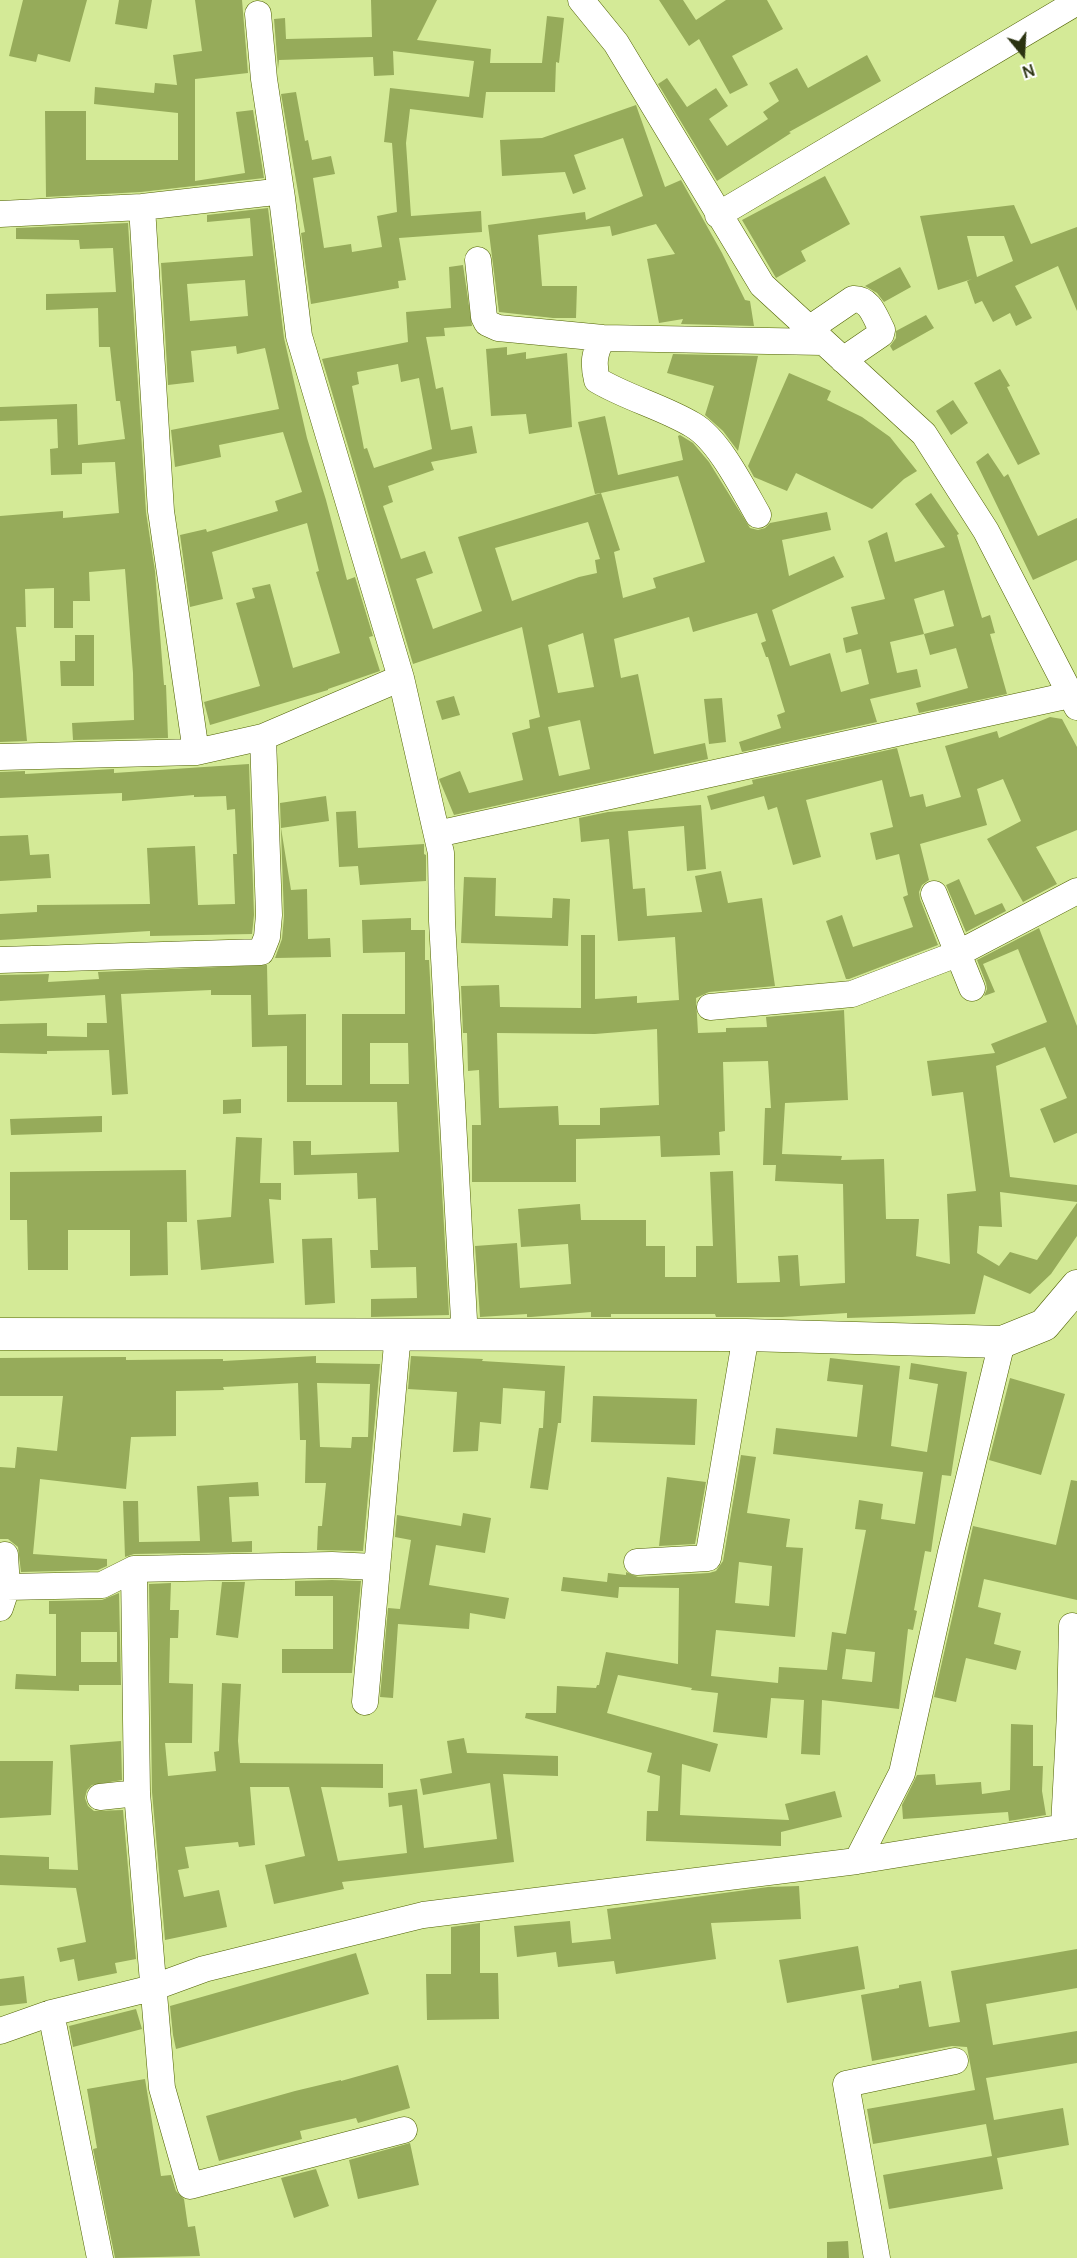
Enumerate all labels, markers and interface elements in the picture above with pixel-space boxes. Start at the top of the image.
north arrow [993,24,1053,84]
text: N [1020,59,1037,83]

